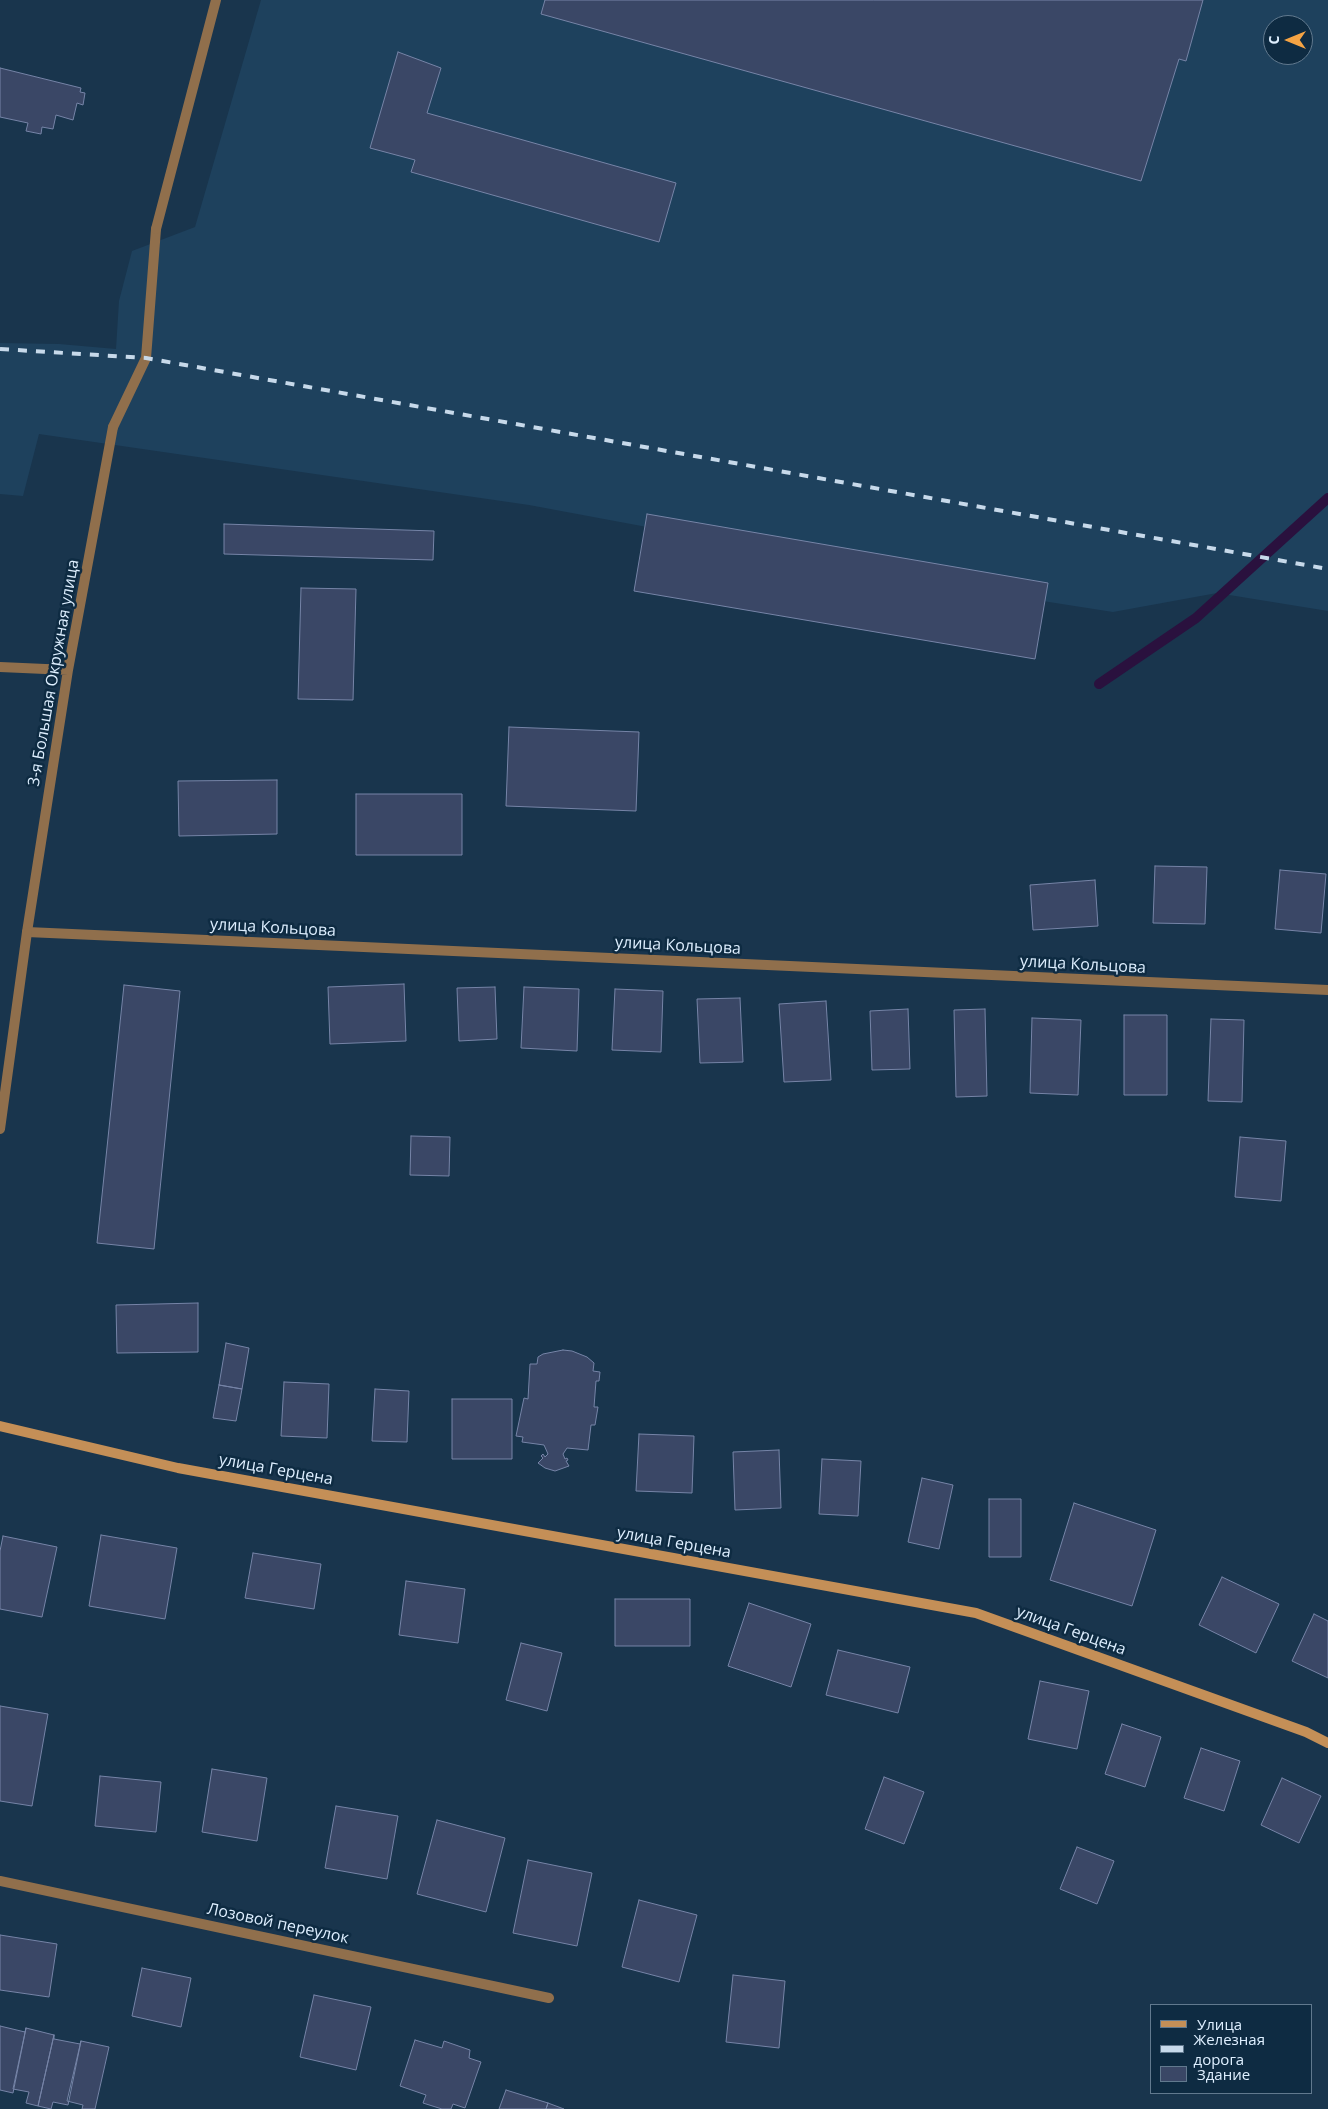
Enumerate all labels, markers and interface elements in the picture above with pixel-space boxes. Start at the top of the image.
north arrow [1263,15,1313,65]
text: С [1264,36,1283,44]
street label: 3-я Большая Окружная улица [25,558,83,788]
street label: улица Кольцова [210,915,336,941]
street label: улица Кольцова [615,933,741,959]
street label: улица Кольцова [1020,952,1146,978]
street label: улица Герцена [217,1451,335,1489]
street label: улица Герцена [615,1524,733,1562]
street label: улица Герцена [1013,1602,1129,1660]
street label: Лозовой переулок [206,1900,350,1948]
legend [1150,2004,1313,2094]
text: Улица [1197,2014,1242,2034]
text: Железная дорога [1194,2029,1265,2069]
text: Здание [1197,2064,1250,2084]

